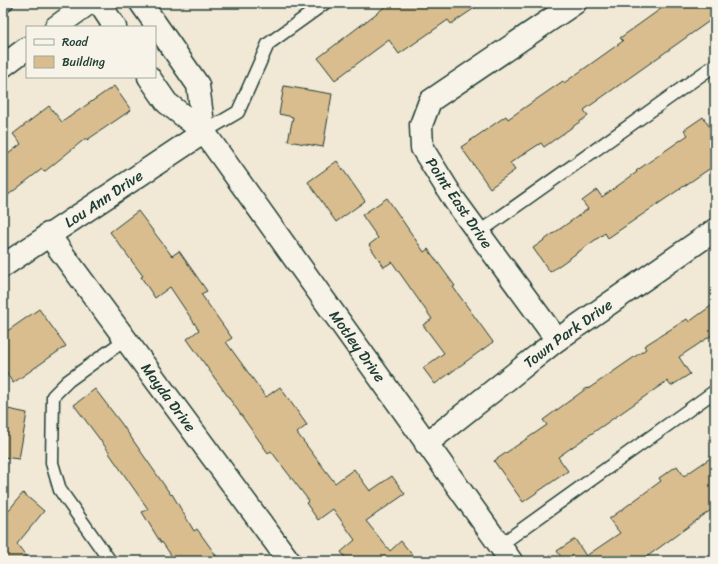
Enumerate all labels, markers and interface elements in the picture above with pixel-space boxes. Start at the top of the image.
legend [26,26,156,78]
text: Road [62,31,89,53]
text: Building [62,51,105,73]
street label: Point East Drive [419,152,500,254]
street label: Lou Ann Drive [59,163,149,235]
street label: Town Park Drive [518,292,618,375]
street label: Motley Drive [322,304,392,388]
street label: Mayda Drive [134,357,203,438]

